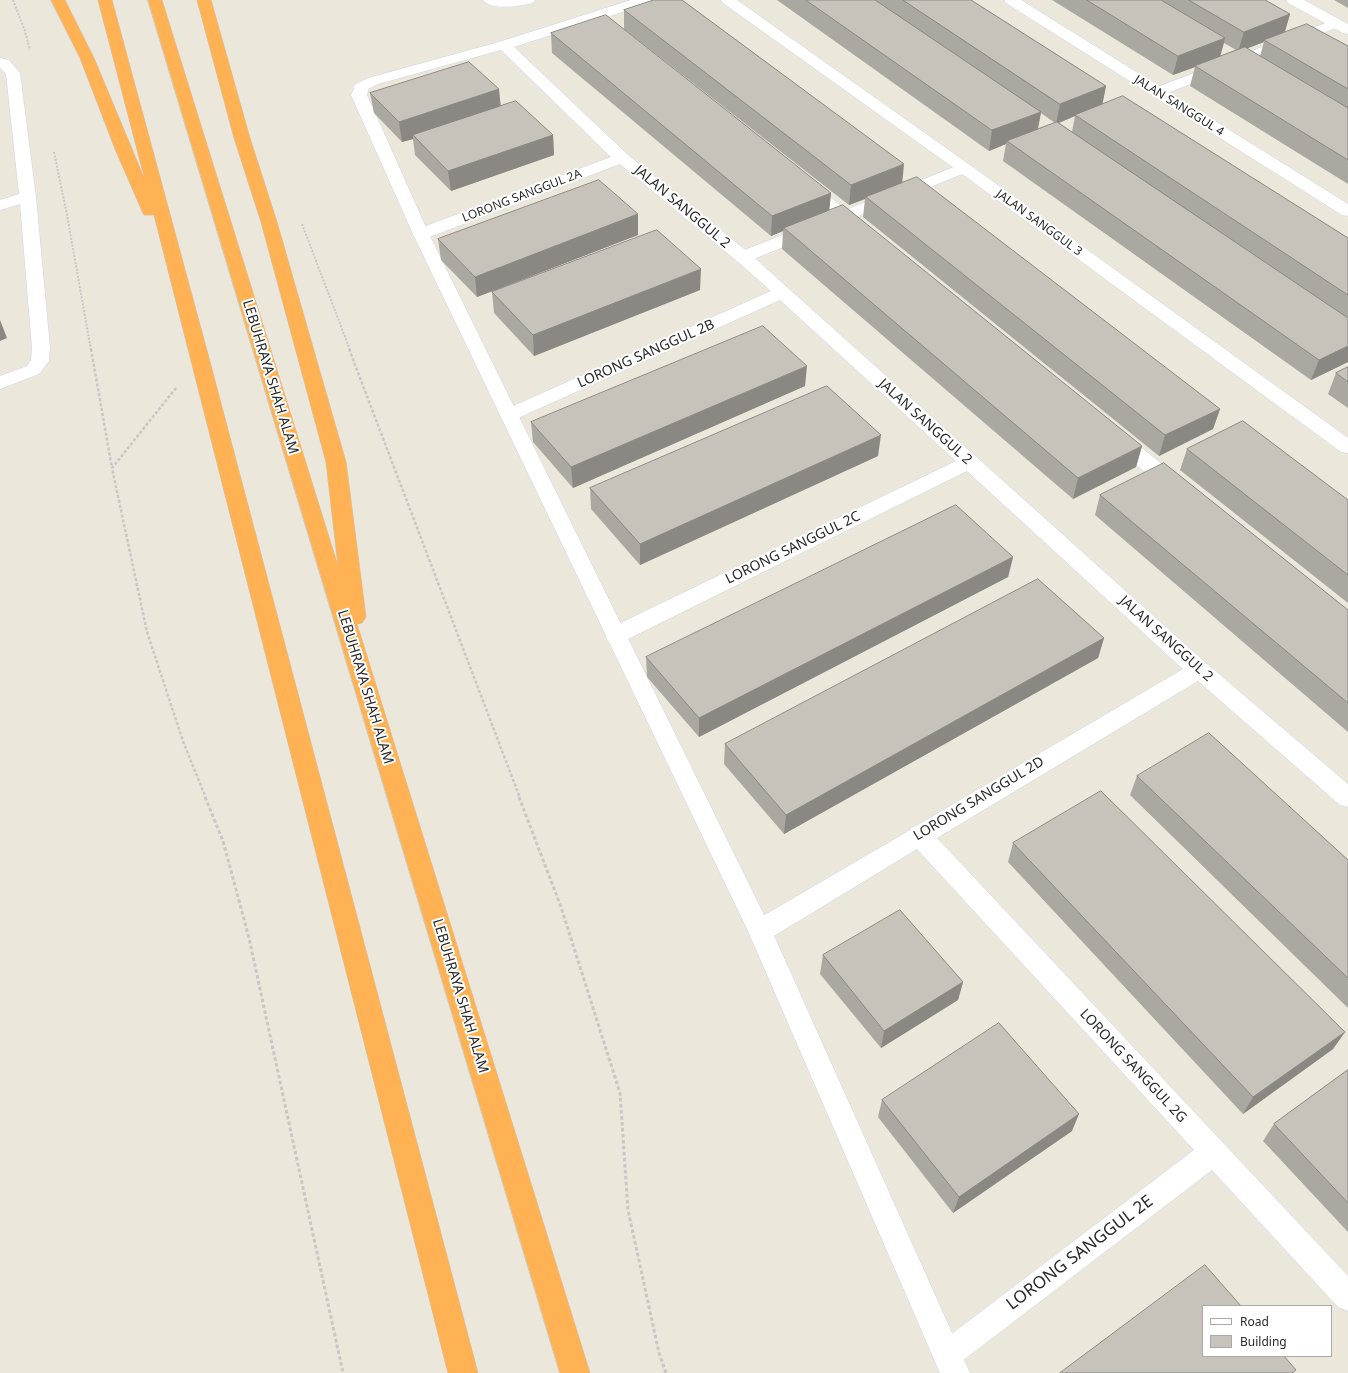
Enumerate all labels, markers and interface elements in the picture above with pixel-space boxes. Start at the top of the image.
street label: JALAN SANGGUL 4 [1131,73,1227,139]
street label: JALAN SANGGUL 2 [631,162,733,252]
street label: LORONG SANGGUL 2A [460,167,584,225]
street label: JALAN SANGGUL 3 [993,187,1085,259]
street label: LEBUHRAYA SHAH ALAM [239,298,301,456]
street label: LORONG SANGGUL 2B [575,316,717,392]
street label: JALAN SANGGUL 2 [875,376,975,468]
street label: LORONG SANGGUL 2C [723,508,863,588]
street label: JALAN SANGGUL 2 [1116,593,1216,685]
street label: LEBUHRAYA SHAH ALAM [334,608,396,766]
street label: LORONG SANGGUL 2D [911,753,1047,845]
street label: LEBUHRAYA SHAH ALAM [429,917,491,1075]
street label: LORONG SANGGUL 2G [1076,1006,1190,1126]
street label: LORONG SANGGUL 2E [1003,1191,1157,1315]
legend [1202,1305,1332,1357]
text: Road [1240,1313,1269,1330]
text: Building [1240,1333,1287,1350]

